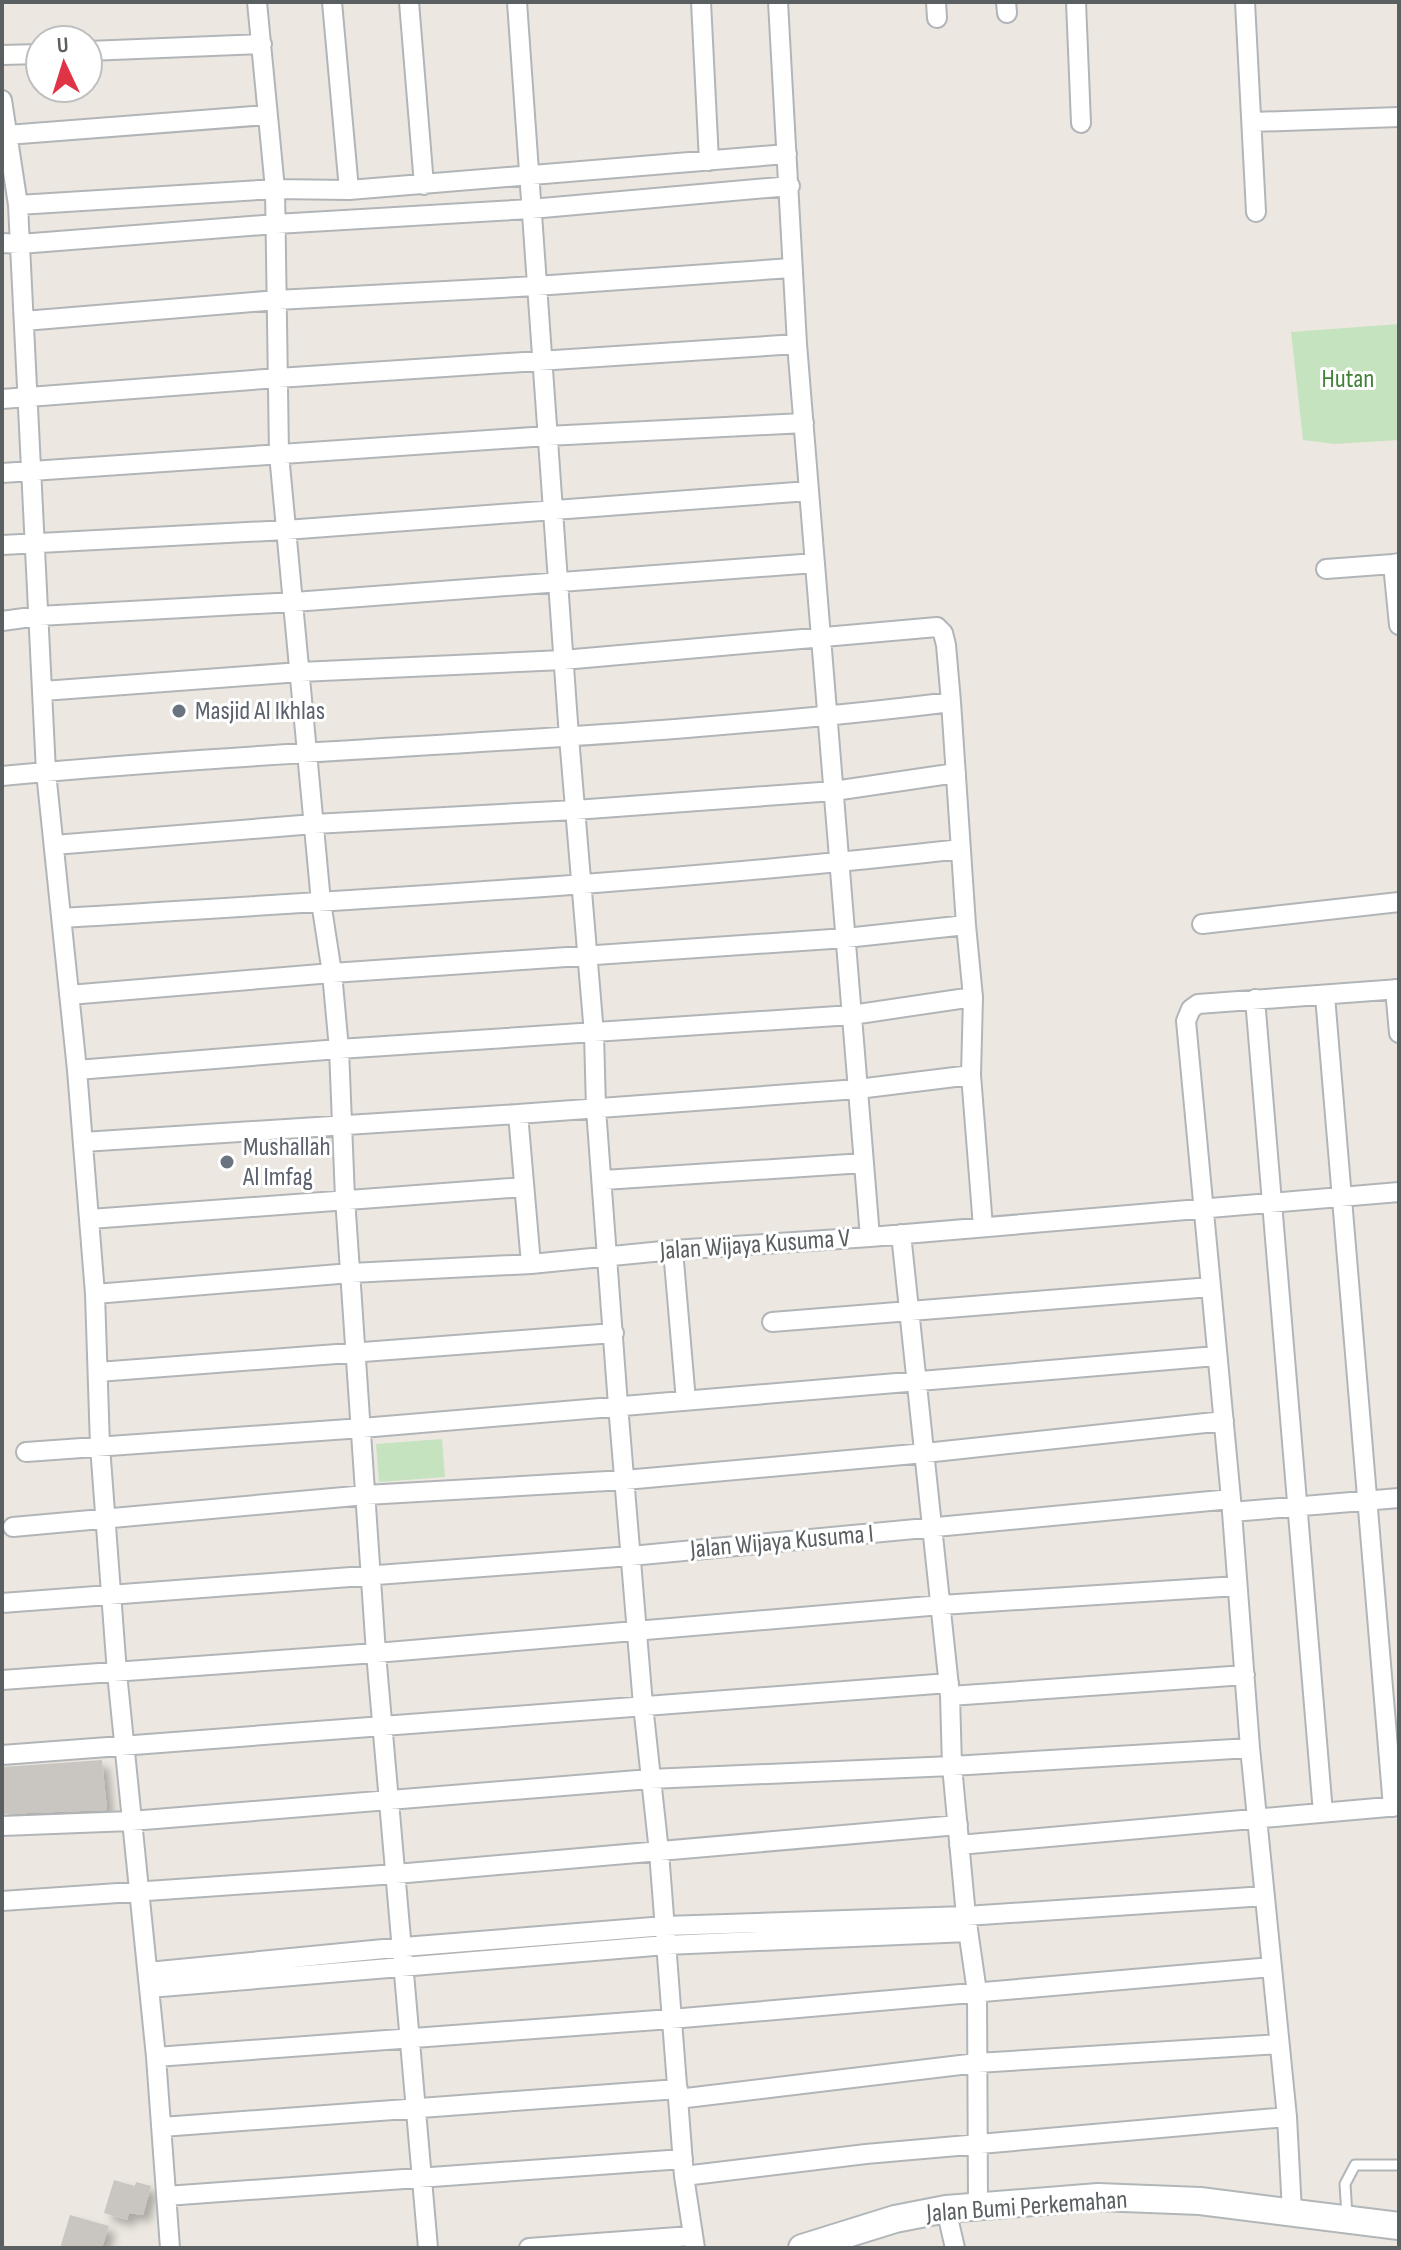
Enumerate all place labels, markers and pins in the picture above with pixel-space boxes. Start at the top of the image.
place label: Masjid Al Ikhlas [195,696,325,727]
marker: Masjid Al Ikhlas [170,702,188,720]
place label: Mushallah Al Imfag [242,1132,331,1193]
marker: Mushallah Al Imfag [218,1153,236,1171]

